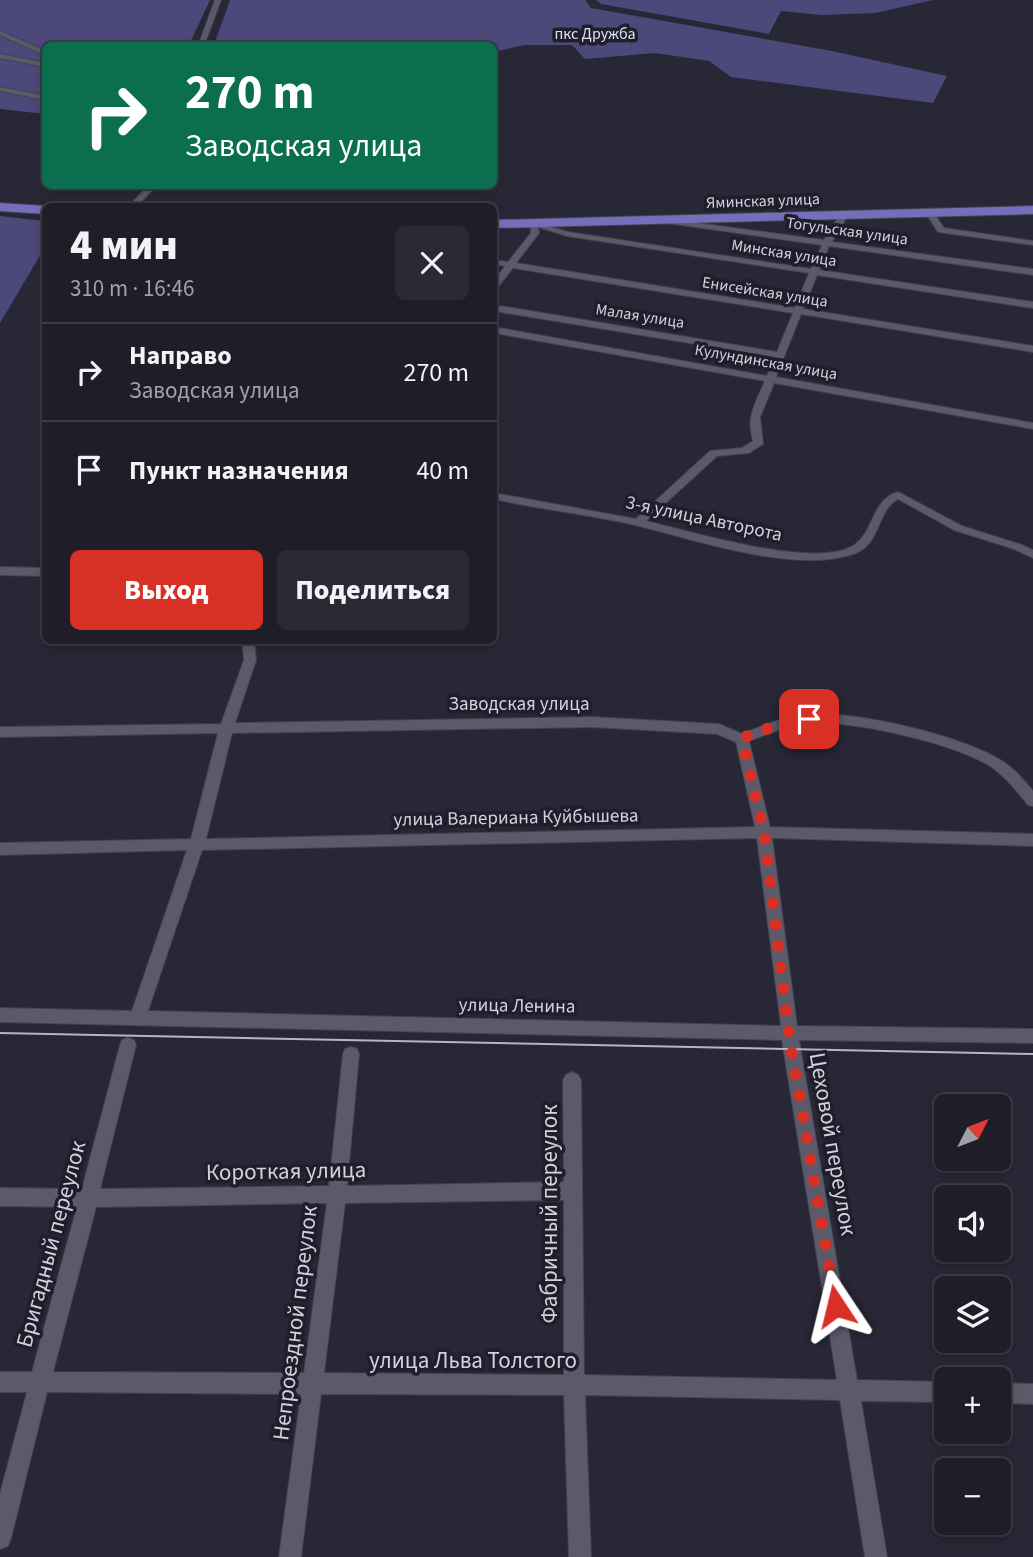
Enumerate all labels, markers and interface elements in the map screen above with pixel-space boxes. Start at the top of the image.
park label: пкс Дружба [554,23,636,45]
text: 270 m [185,58,314,128]
icon: right [70,70,161,161]
text: Заводская улица [185,123,422,169]
street label: Яминская улица [706,188,820,214]
street label: Тогульская улица [785,212,909,250]
text: 4 мин [70,216,178,276]
button: close [395,226,469,300]
street label: Минская улица [730,234,838,272]
street label: Енисейская улица [701,271,829,313]
text: 310 m · 16:46 [70,272,194,305]
street label: Малая улица [594,298,686,334]
text: Направо [129,337,232,374]
street label: Кулундинская улица [693,339,839,385]
icon: right [70,353,108,391]
text: 270 m [403,354,469,391]
text: Заводская улица [129,374,300,407]
icon: arrive [70,451,108,489]
text: Пункт назначения [129,452,349,489]
text: 40 m [416,452,469,489]
street label: 3-я улица Авторота [623,489,785,549]
button: Выход [70,550,263,630]
button: Поделиться [277,550,469,630]
pin [779,689,839,749]
street label: Заводская улица [449,691,589,718]
icon: arrive [790,700,828,738]
street label: улица Валериана Куйбышева [393,802,639,834]
street label: улица Ленина [458,991,576,1021]
street label: Цеховой переулок [801,1050,865,1239]
north arrow [934,1094,1012,1171]
map controls [934,1094,1011,1535]
street label: Фабричный переулок [533,1104,566,1324]
street label: Бригадный переулок [8,1136,95,1351]
street label: Короткая улица [205,1153,367,1189]
button: sound [934,1185,1011,1262]
street label: Непроездной переулок [264,1203,326,1442]
position arrow [799,1269,873,1343]
button: layers [934,1276,1011,1353]
street label: улица Льва Толстого [369,1344,577,1377]
button: + [934,1367,1011,1444]
button: − [934,1458,1011,1535]

